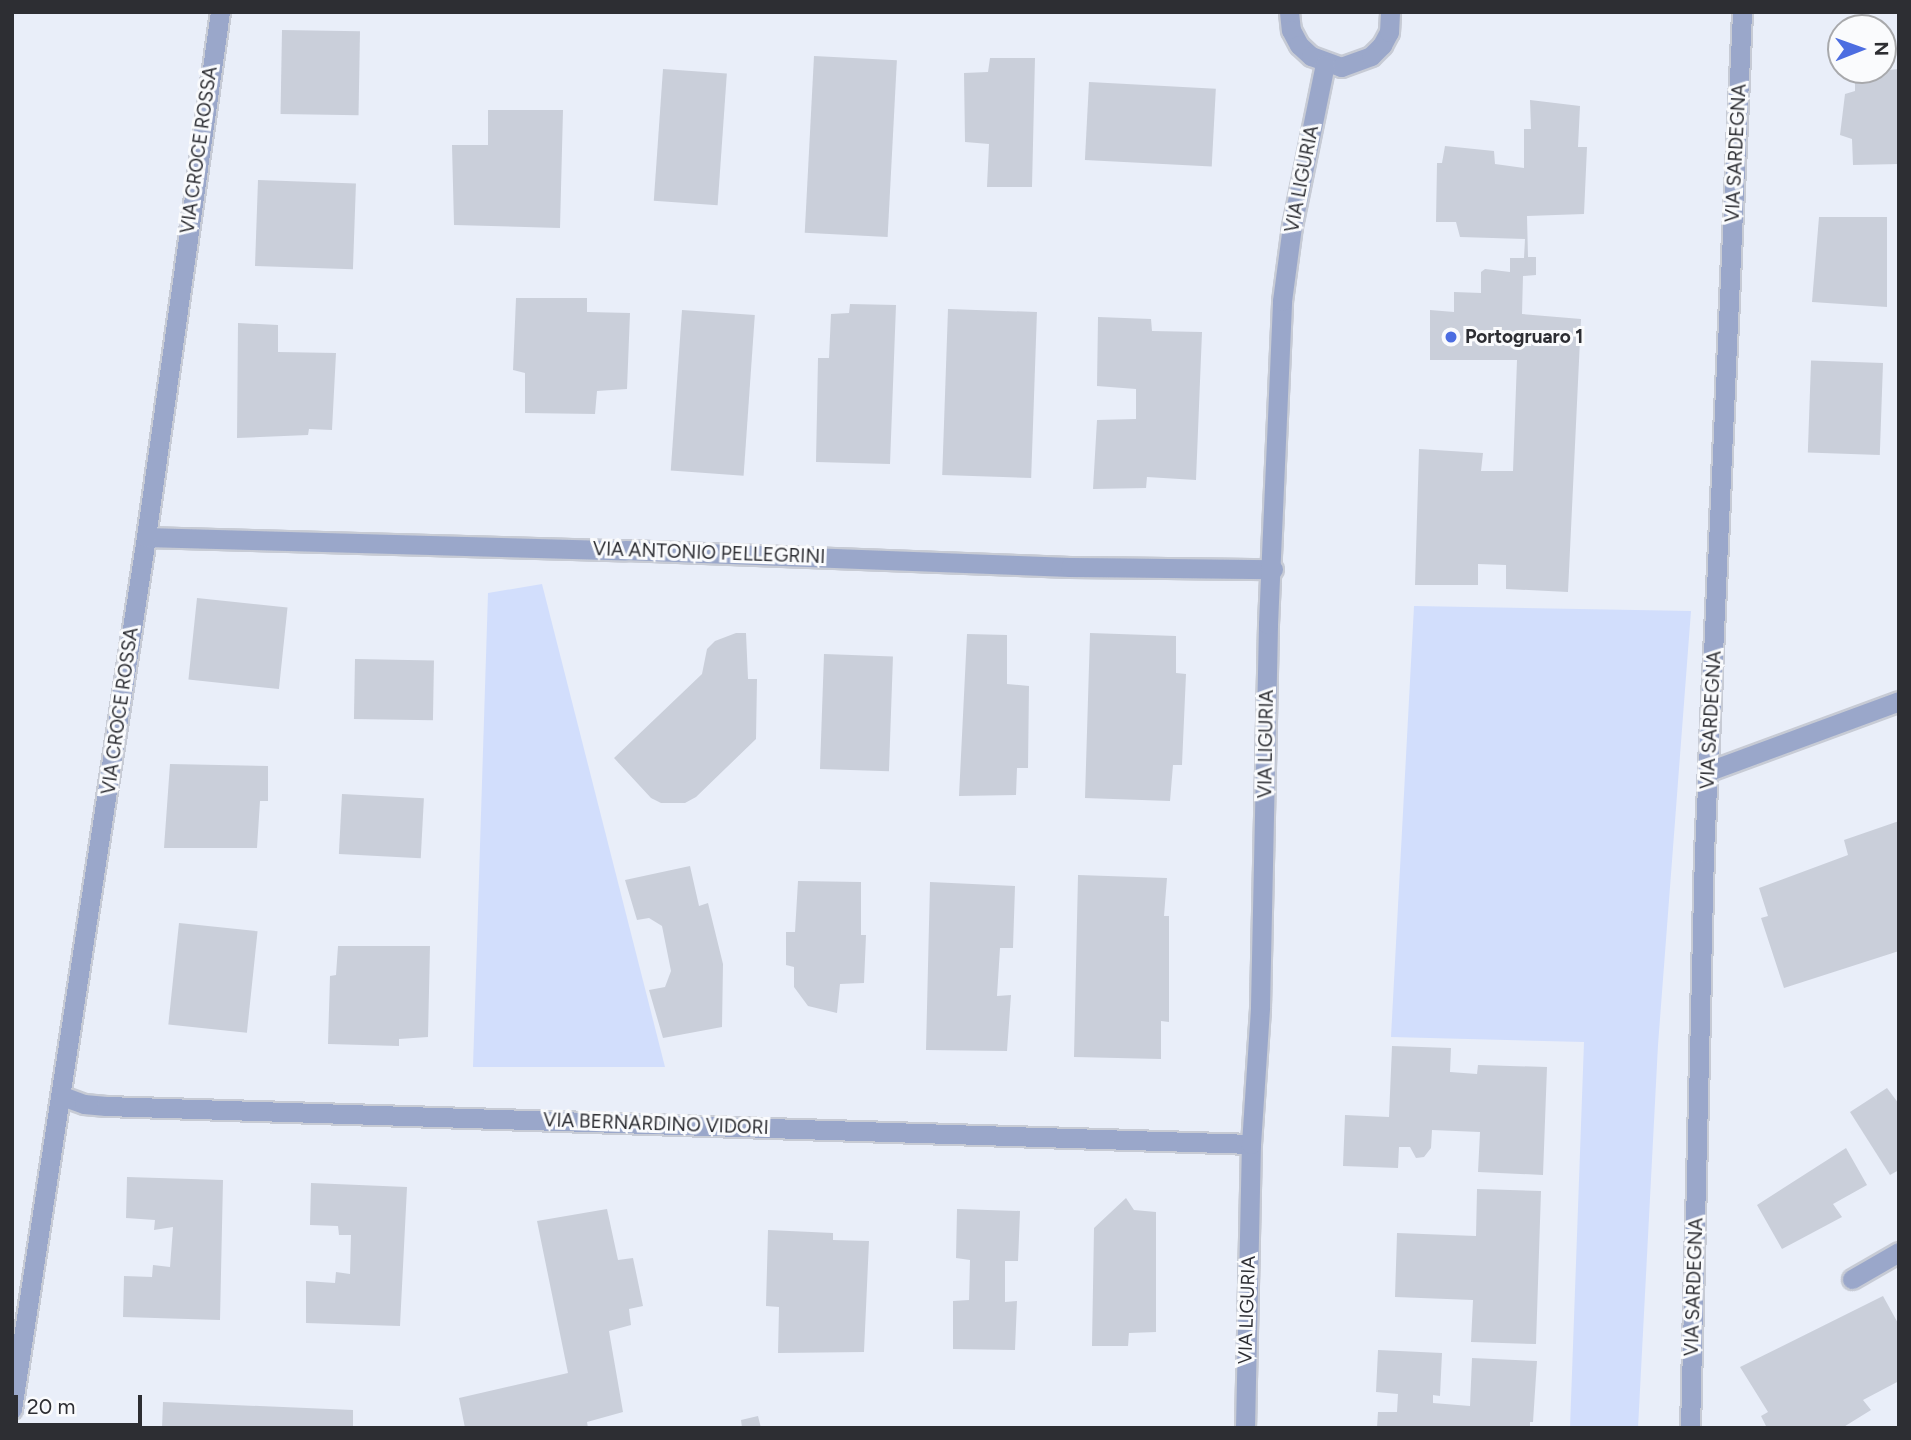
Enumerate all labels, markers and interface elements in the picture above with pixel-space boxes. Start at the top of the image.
north arrow [1827,14,1897,84]
text: N [1870,41,1893,56]
street label: VIA CROCE ROSSA [176,65,222,235]
street label: VIA SARDEGNA [1721,83,1751,223]
street label: VIA LIGURIA [1280,123,1324,235]
place label: Portogruaro 1 [1465,326,1583,348]
marker: Portogruaro 1 [1443,329,1459,345]
street label: VIA ANTONIO PELLEGRINI [592,538,826,568]
street label: VIA CROCE ROSSA [97,626,143,796]
street label: VIA SARDEGNA [1696,650,1726,790]
street label: VIA LIGURIA [1254,689,1278,799]
street label: VIA BERNARDINO VIDORI [543,1109,769,1139]
street label: VIA SARDEGNA [1680,1217,1708,1357]
street label: VIA LIGURIA [1234,1255,1260,1365]
scale bar [18,1380,145,1424]
text: 20 m [27,1394,75,1419]

